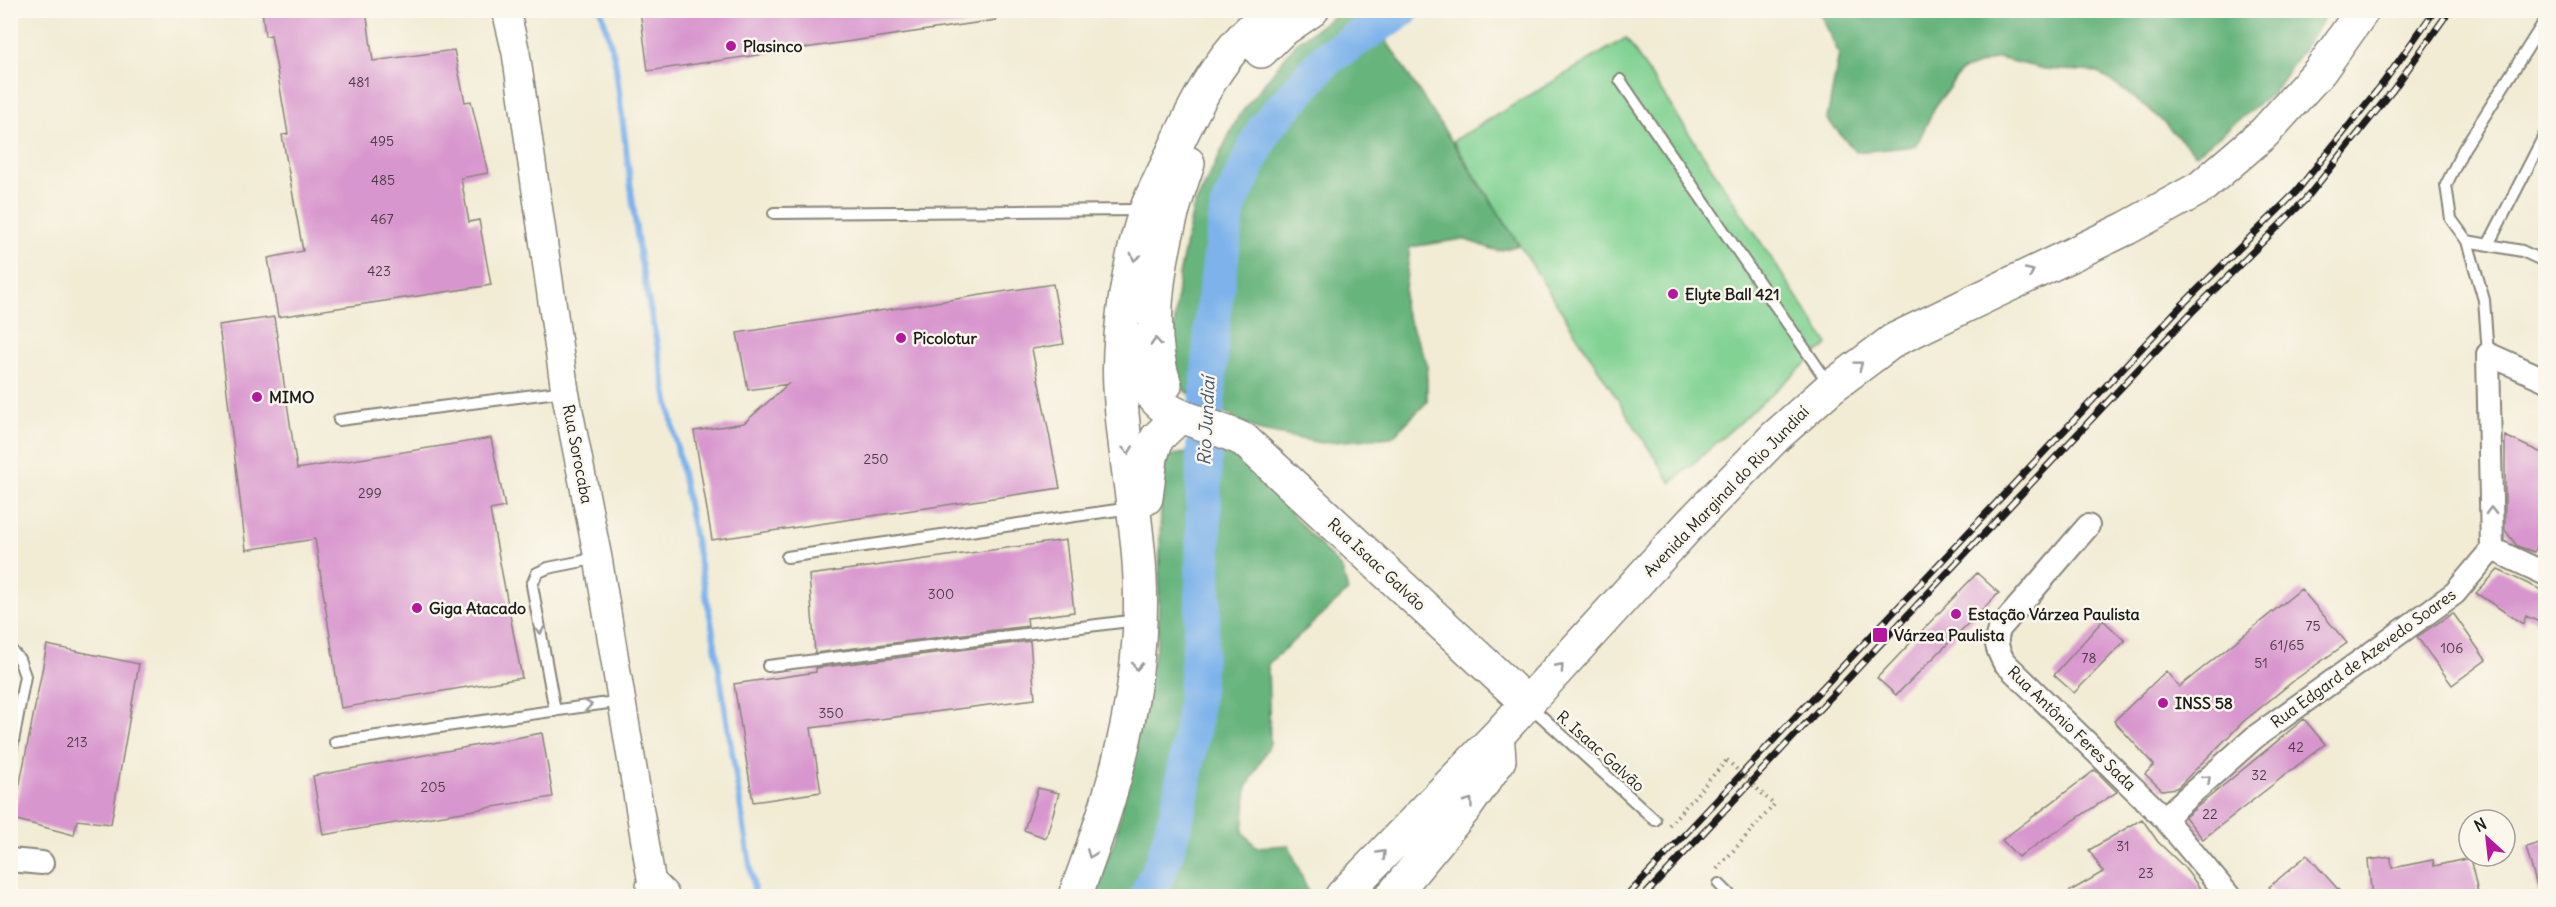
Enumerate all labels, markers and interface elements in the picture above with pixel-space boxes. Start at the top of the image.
place label: Plasinco [743,36,802,56]
marker: Plasinco [724,39,738,53]
house number: 481 [348,73,370,91]
house number: 495 [370,132,394,150]
house number: 485 [371,171,395,189]
house number: 467 [370,210,394,228]
one-way arrow [1129,252,1142,262]
house number: 423 [367,262,391,280]
one-way arrow [2024,268,2035,280]
place label: Elyte Ball 421 [1685,284,1780,305]
marker: Elyte Ball 421 [1666,287,1680,301]
place label: Picolotur [913,328,977,348]
marker: Picolotur [894,331,908,345]
one-way arrow [1150,337,1163,346]
one-way arrow [1853,362,1864,373]
water label: Rio Jundiaí [1192,373,1220,466]
place label: MIMO [269,387,314,407]
marker: MIMO [250,390,264,404]
street label: Avenida Marginal do Rio Jundiaí [1639,401,1813,581]
street label: Rua Sorocaba [559,403,597,505]
one-way arrow [1121,446,1133,455]
house number: 250 [864,450,888,468]
house number: 299 [358,484,382,502]
one-way arrow [2485,507,2497,516]
street label: Rua Isaac Galvão [1324,514,1430,615]
street label: Rua Edgard de Azevedo Soares [2266,584,2460,732]
house number: 300 [928,585,954,603]
place label: Giga Atacado [429,598,526,619]
marker: Giga Atacado [410,601,424,615]
place label: Estação Várzea Paulista [1968,604,2140,625]
marker: Estação Várzea Paulista [1949,607,1963,621]
house number: 75 [2306,617,2320,635]
one-way arrow [533,624,546,634]
place label: Várzea Paulista [1894,625,2005,645]
marker: Várzea Paulista [1871,626,1889,644]
house number: 61/65 [2270,636,2304,654]
house number: 106 [2441,639,2463,657]
house number: 78 [2082,649,2096,667]
house number: 51 [2254,654,2268,672]
one-way arrow [1131,661,1144,670]
street label: Rua Antônio Feres Sada [2004,661,2140,795]
one-way arrow [1553,663,1564,674]
place label: INSS 58 [2175,693,2233,713]
marker: INSS 58 [2156,696,2170,710]
one-way arrow [584,700,593,712]
house number: 350 [818,704,844,722]
street label: R. Isaac Galvão [1553,706,1649,796]
house number: 213 [66,733,88,751]
house number: 42 [2288,738,2304,756]
house number: 32 [2251,766,2267,784]
one-way arrow [2201,775,2211,786]
house number: 205 [421,778,445,796]
one-way arrow [1462,798,1473,809]
house number: 22 [2202,805,2218,823]
north arrow [2457,808,2517,868]
text: N [2471,813,2490,836]
house number: 31 [2116,837,2130,855]
one-way arrow [1086,848,1098,859]
one-way arrow [1375,850,1386,861]
house number: 23 [2138,864,2154,882]

